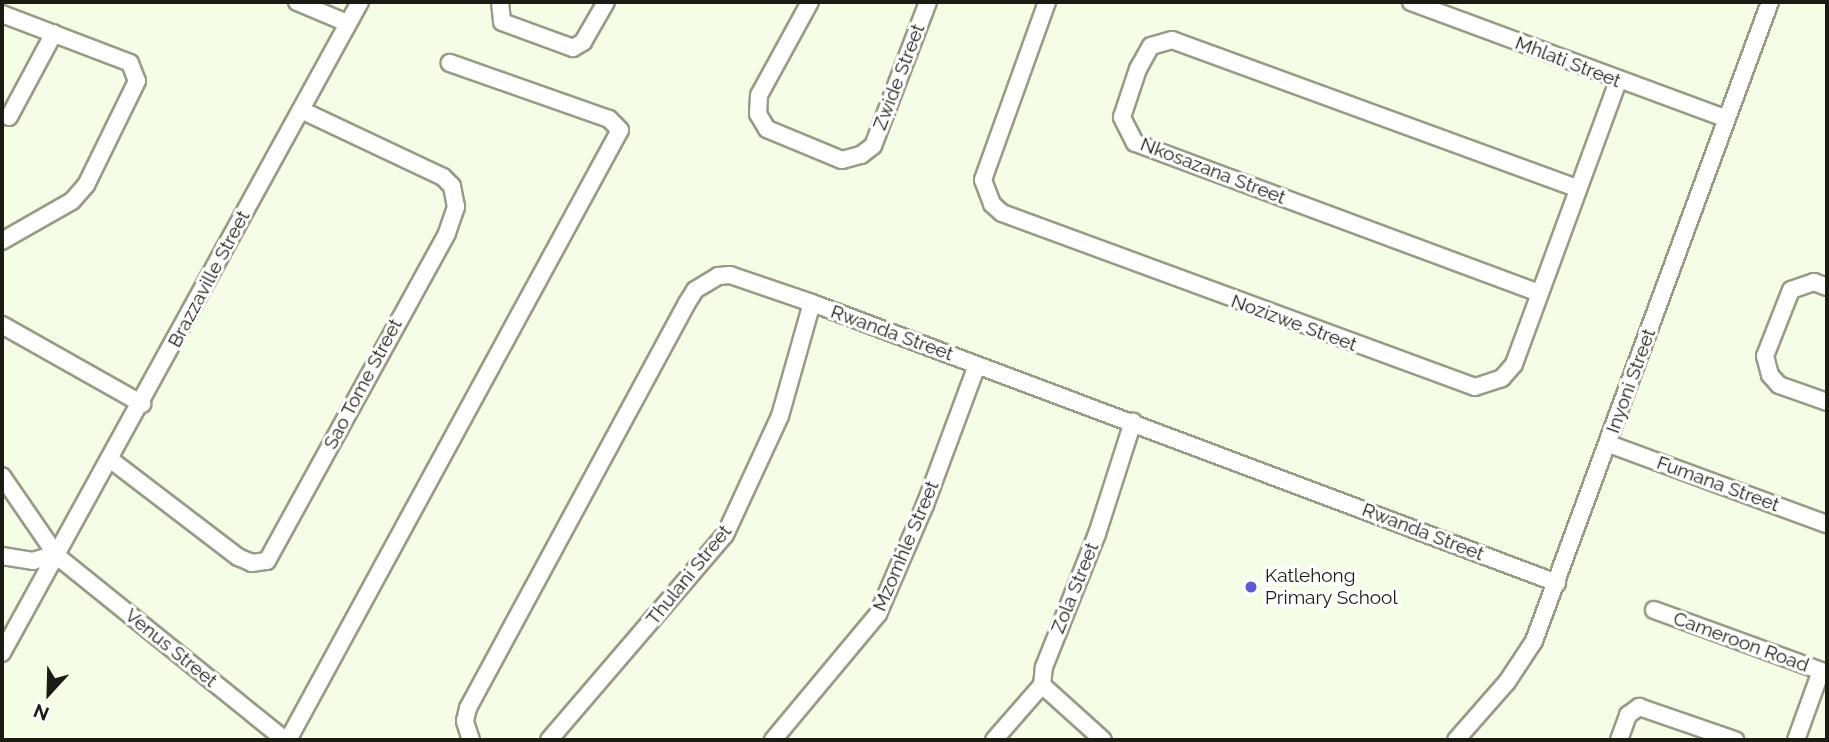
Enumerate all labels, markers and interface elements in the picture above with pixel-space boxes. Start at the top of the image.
street label: Zwide Street [868,21,930,133]
street label: Mhlati Street [1512,31,1624,93]
street label: Nkosazana Street [1137,133,1289,209]
street label: Brazzaville Street [163,207,255,351]
street label: Nozizwe Street [1228,290,1360,356]
street label: Rwanda Street [828,300,956,366]
street label: Sao Tome Street [319,315,407,453]
street label: Inyoni Street [1602,326,1660,436]
street label: Fumana Street [1654,451,1782,517]
street label: Mzomhle Street [868,477,944,615]
street label: Rwanda Street [1359,498,1487,566]
street label: Thulani Street [642,520,736,630]
street label: Zola Street [1046,539,1104,637]
place label: Katlehong Primary School [1265,565,1398,609]
marker: Katlehong Primary School [1243,579,1259,595]
street label: Venus Street [120,604,222,692]
street label: Cameroon Road [1670,607,1812,677]
north arrow [14,658,84,728]
text: N [30,700,52,725]

